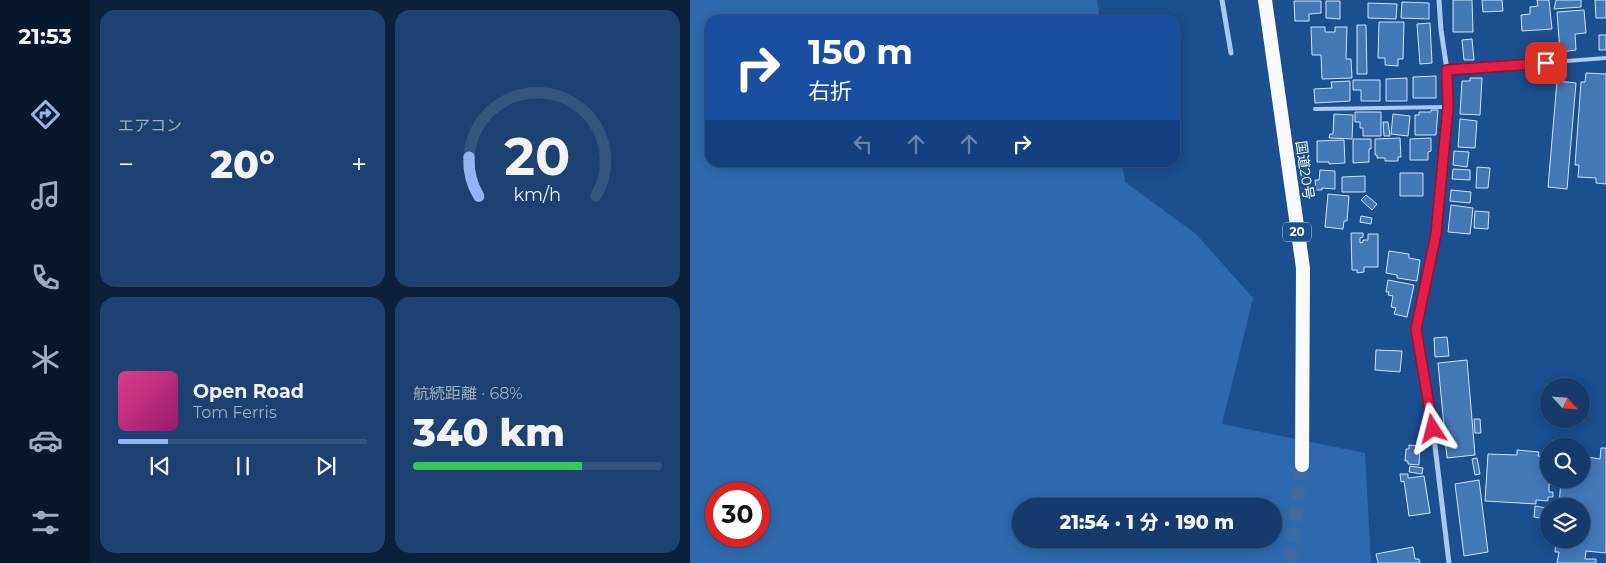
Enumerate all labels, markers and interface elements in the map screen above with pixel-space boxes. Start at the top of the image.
text: 21:53 [18,23,72,50]
text: 150 m [808,30,913,73]
icon: right [725,35,790,100]
pin [1525,42,1567,84]
icon: arrive [1532,49,1560,77]
text: 右折 [808,78,852,105]
icon: directions [28,97,63,132]
text: エアコン [118,116,182,135]
text: 20 [505,125,571,188]
icon: left [849,130,877,158]
icon: ahead [902,130,930,158]
icon: ahead [955,130,983,158]
icon: right [1008,130,1036,158]
street label: 国道20号 [1292,139,1318,201]
text: 20° [210,141,275,188]
text: − [118,147,134,181]
text: + [351,147,367,181]
icon: music [28,178,63,213]
text: km/h [514,184,561,205]
road number: 20 [1283,222,1311,242]
icon: phone [28,260,63,295]
icon: climate [28,342,63,377]
north arrow [1540,378,1590,428]
map controls [1540,378,1590,548]
text: Open Road [193,380,304,403]
text: 航続距離 · 68% [413,384,522,403]
position arrow [1406,402,1458,454]
text: Tom Ferris [193,403,277,422]
text: 340 km [413,409,565,456]
icon: car [28,423,63,458]
button: search [1540,438,1590,488]
icon: previous [146,452,174,480]
icon: pause [229,452,257,480]
icon: next [312,452,340,480]
speed limit sign: 30 [705,482,770,547]
button: layers [1540,498,1590,548]
icon: filters [28,505,63,540]
text: 21:54 · 1 分 · 190 m [1060,511,1234,534]

